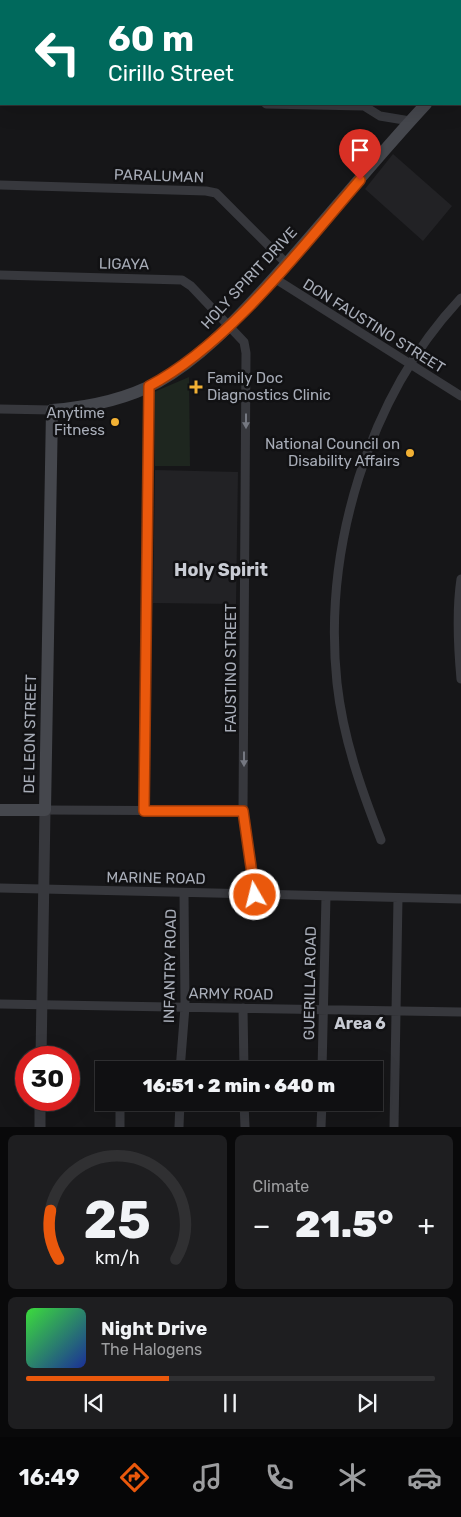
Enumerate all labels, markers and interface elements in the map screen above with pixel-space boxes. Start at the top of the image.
text: 60 m [108,18,194,60]
icon: left [25,20,90,85]
text: Cirillo Street [108,60,234,87]
pin [339,129,381,180]
icon: arrive [346,136,374,164]
street label: PARALUMAN [114,165,204,187]
street label: HOLY SPIRIT DRIVE [197,223,301,333]
street label: LIGAYA [99,255,149,273]
street label: DON FAUSTINO STREET [300,275,449,377]
place label: Family Doc Diagnostics Clinic [207,369,331,404]
marker: Family Doc Diagnostics Clinic [189,380,203,394]
place label: Anytime Fitness [47,404,105,439]
one-way arrow [242,414,250,430]
marker: Anytime Fitness [109,416,121,428]
place label: National Council on Disability Affairs [265,435,400,470]
marker: National Council on Disability Affairs [404,447,416,459]
district label: Holy Spirit [174,559,268,581]
street label: FAUSTINO STREET [222,603,240,733]
street label: DE LEON STREET [20,674,40,794]
one-way arrow [240,751,248,767]
street label: MARINE ROAD [106,868,206,888]
position arrow [228,868,280,920]
street label: INFANTRY ROAD [160,909,180,1023]
street label: GUERILLA ROAD [300,926,320,1040]
street label: ARMY ROAD [188,984,274,1004]
district label: Area 6 [334,1014,386,1033]
speed limit sign: 30 [15,1046,80,1111]
text: 16:51 · 2 min · 640 m [143,1074,335,1097]
text: Climate [253,1177,309,1196]
text: 25 [84,1189,151,1251]
text: 21.5° [295,1201,393,1247]
text: − [253,1209,271,1242]
text: + [418,1209,435,1242]
text: km/h [95,1247,140,1268]
text: Night Drive [101,1317,207,1340]
text: The Halogens [101,1340,202,1359]
icon: previous [80,1389,108,1417]
icon: pause [216,1389,244,1417]
icon: next [353,1389,381,1417]
icon: directions [117,1460,152,1495]
icon: music [190,1460,225,1495]
icon: phone [262,1460,297,1495]
icon: climate [335,1460,370,1495]
icon: car [407,1460,442,1495]
text: 16:49 [19,1464,80,1491]

